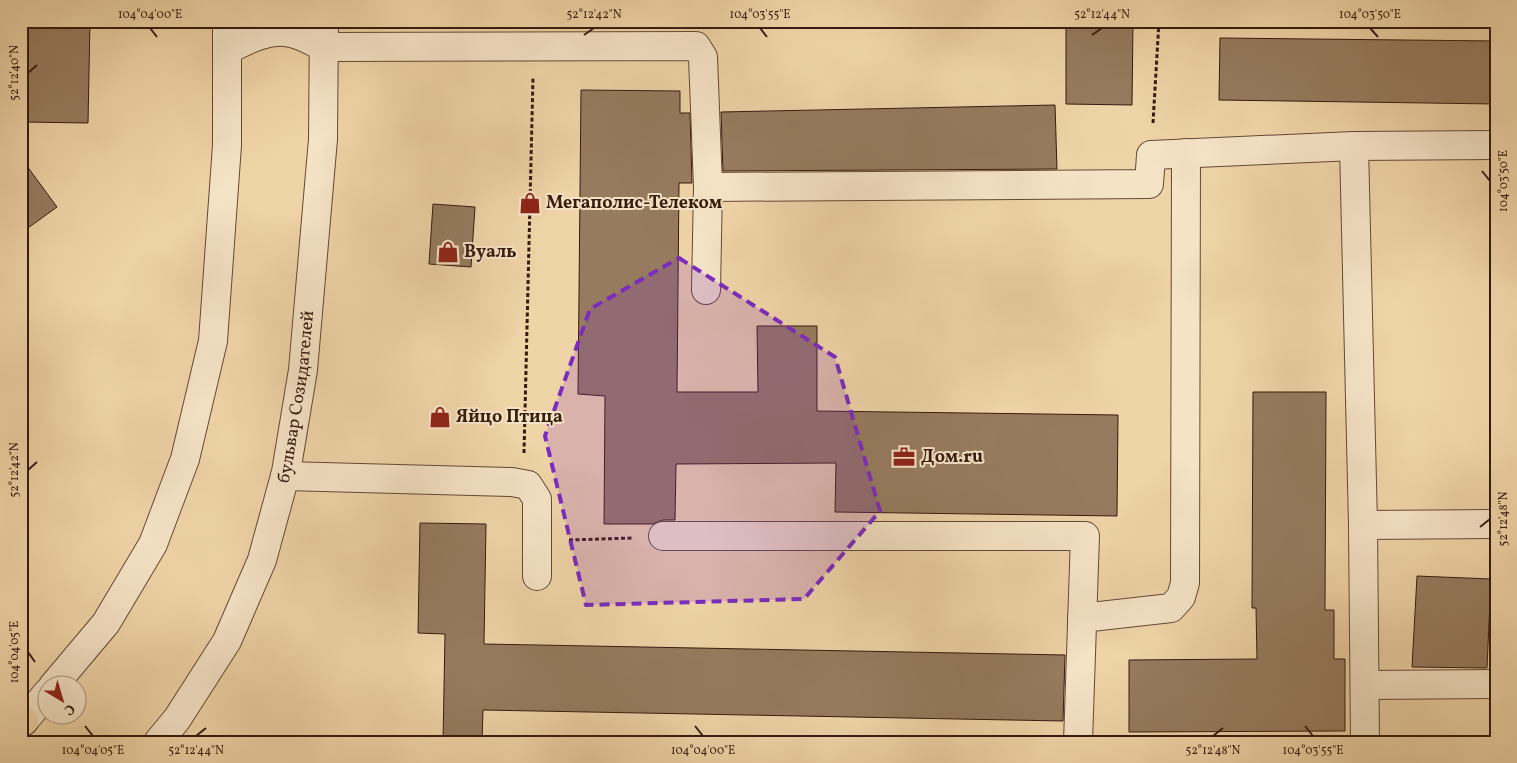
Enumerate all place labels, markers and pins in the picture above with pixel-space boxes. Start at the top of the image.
shop icon: Мегаполис-Телеком [517,190,543,216]
place label: Мегаполис-Телеком [546,191,723,216]
shop icon: Вуаль [435,239,461,265]
place label: Вуаль [464,240,517,265]
shop icon: Яйцо Птица [427,404,453,430]
place label: Яйцо Птица [456,405,563,430]
office icon: Дом.ru [891,444,917,470]
place label: Дом.ru [921,445,983,470]

